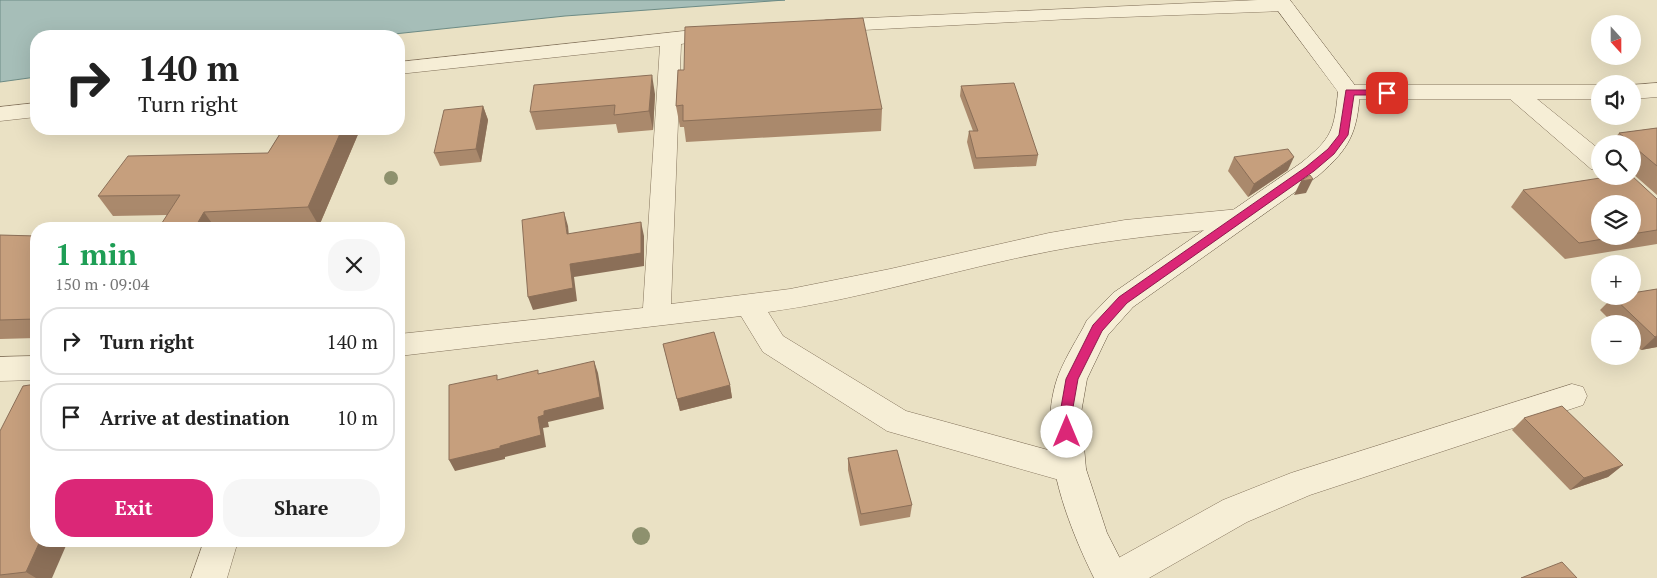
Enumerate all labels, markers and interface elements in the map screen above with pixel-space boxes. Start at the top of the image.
north arrow [1591,15,1641,65]
map controls [1591,15,1641,365]
text: 140 m [138,45,239,91]
icon: right [55,50,120,115]
pin [1366,72,1408,114]
button: sound [1591,75,1641,125]
icon: arrive [1373,79,1401,107]
text: Turn right [138,89,238,118]
button: search [1591,135,1641,185]
button: layers [1591,195,1641,245]
text: 1 min [55,234,137,274]
button: close [328,239,380,291]
button: + [1591,255,1641,305]
text: 150 m · 09:04 [55,273,149,295]
button: − [1591,315,1641,365]
icon: right [57,327,85,355]
text: Turn right [100,329,194,354]
text: 140 m [327,329,378,354]
icon: arrive [57,403,85,431]
text: Arrive at destination [100,405,289,430]
text: 10 m [337,405,378,430]
position arrow [1040,405,1092,457]
button: Exit [55,479,213,537]
button: Share [223,479,380,537]

